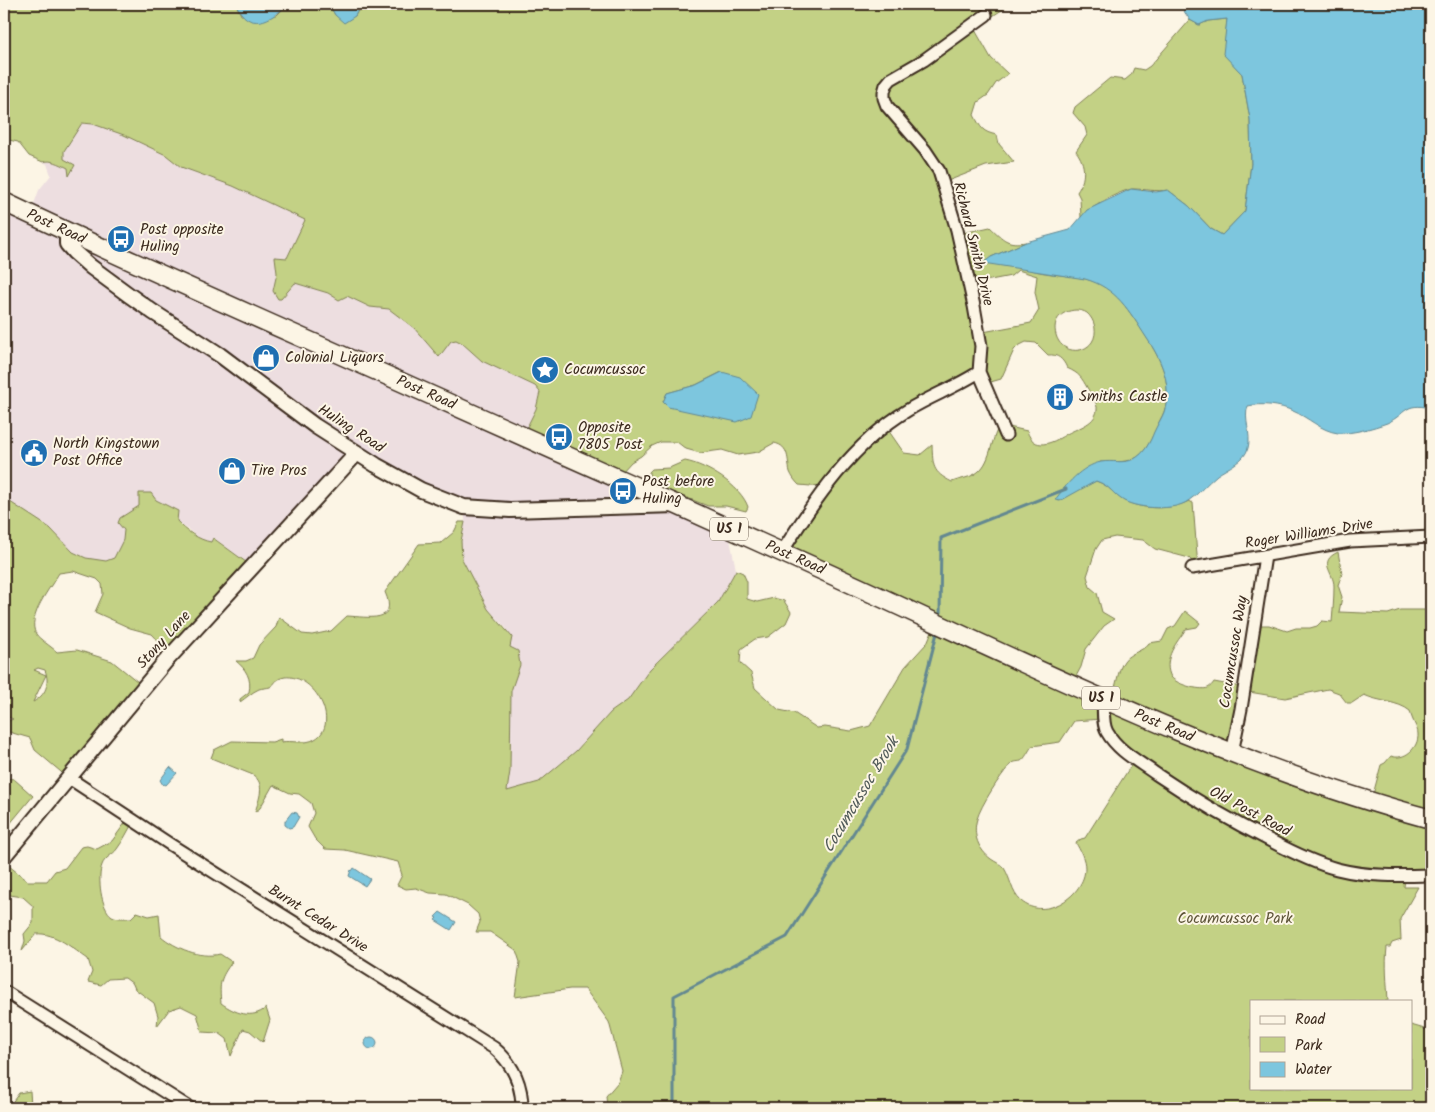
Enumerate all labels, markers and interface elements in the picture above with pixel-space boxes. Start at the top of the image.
street label: Richard Smith Drive [946,179,1000,309]
street label: Post Road [22,203,90,251]
place label: Post opposite Huling [140,218,224,259]
bus stop icon: Post opposite Huling [106,224,136,254]
shop icon: Colonial Liquors [251,343,281,373]
place label: Colonial Liquors [285,346,384,370]
place icon: Cocumcussoc [530,355,560,385]
place label: Cocumcussoc [564,358,646,382]
street label: Post Road [392,369,460,417]
building icon: Smiths Castle [1045,382,1075,412]
place label: Smiths Castle [1079,385,1168,409]
street label: Huling Road [313,398,390,460]
place label: Opposite 7805 Post [578,416,643,457]
bus stop icon: Opposite 7805 Post [544,422,574,452]
place label: North Kingstown Post Office [53,432,159,473]
public building icon: North Kingstown Post Office [19,438,49,468]
shop icon: Tire Pros [217,456,247,486]
place label: Tire Pros [251,459,307,483]
place label: Post before Huling [642,470,714,511]
bus stop icon: Post before Huling [608,476,638,506]
street label: Roger Williams Drive [1243,512,1375,556]
road number: US 1 [710,518,748,540]
street label: Post Road [761,534,829,582]
street label: Cocumcussoc Way [1213,593,1255,710]
street label: Stony Lane [131,605,197,675]
road number: US 1 [1082,686,1120,710]
street label: Post Road [1130,703,1198,750]
water label: Cocumcussoc Brook [817,730,907,858]
street label: Old Post Road [1205,780,1296,844]
street label: Burnt Cedar Drive [263,879,373,960]
park label: Cocumcussoc Park [1178,907,1293,931]
legend [1250,1000,1412,1090]
text: Road [1295,1008,1326,1032]
text: Park [1295,1034,1323,1058]
text: Water [1295,1058,1332,1082]

